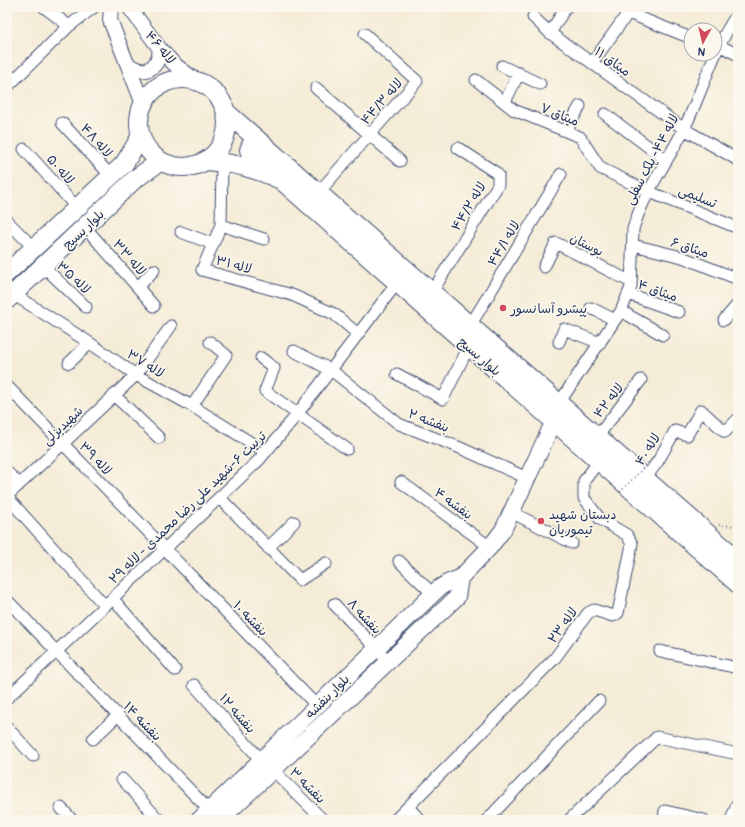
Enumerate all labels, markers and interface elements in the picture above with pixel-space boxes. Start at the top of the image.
north arrow [683,22,723,62]
street label: لاله ۴۶ [142,28,179,68]
street label: میثاق ۱۱ [591,44,634,80]
text: N [697,44,706,58]
street label: لاله ۴۴/۳ [357,75,406,128]
street label: میثاق ۷ [538,100,581,130]
street label: لاله ۴۴- پلک سفلی [621,112,683,208]
street label: لاله ۴۸ [77,120,116,161]
street label: لاله ۵۰ [43,151,78,188]
street label: لاله ۴۴/۲ [448,179,490,234]
street label: تسلیمی [676,182,719,213]
street label: بلوار بسیج [59,206,109,254]
street label: لاله ۴۴/۱ [484,218,524,269]
street label: بوستان [567,230,606,260]
street label: میثاق ۶ [669,234,711,262]
street label: لاله ۳۳ [109,236,149,279]
street label: لاله ۳۱ [214,253,253,277]
street label: لاله ۳۵ [53,258,94,297]
street label: میثاق ۴ [636,276,680,305]
place label: پیشرو آسانسور [510,301,587,317]
marker: پیشرو آسانسور [498,303,508,313]
street label: بلوار بسیج [454,334,504,380]
street label: لاله ۳۷ [124,346,167,381]
street label: لاله ۴۲ [590,380,627,421]
street label: شهیدبزلی [39,403,87,449]
street label: بنفشه ۲ [406,406,451,436]
street label: تربیت ۶-شهید علی رضا محمدی - لاله ۲۹ [106,428,271,588]
street label: لاله ۴۰ [632,430,664,469]
street label: لاله ۳۹ [76,439,115,479]
street label: بنفشه ۴ [431,485,476,523]
place label: دبستان شهید تیموریان [549,507,617,538]
marker: دبستان شهید تیموریان [536,516,546,526]
street label: بنفشه ۸ [344,596,385,638]
street label: بنفشه ۱۰ [230,598,271,640]
street label: لاله ۲۳ [544,604,581,647]
street label: بلوار بنفشه [302,671,353,722]
street label: بنفشه ۱۲ [216,691,259,737]
street label: بنفشه ۱۴ [120,699,165,745]
street label: بنفشه ۳ [286,764,329,807]

